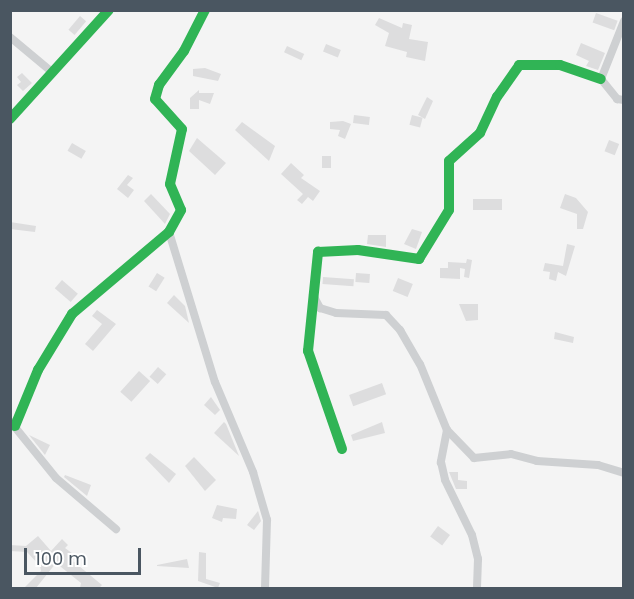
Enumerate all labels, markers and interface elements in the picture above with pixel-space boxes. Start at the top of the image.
scale bar [27,536,144,574]
text: 100 m [35,546,87,571]

